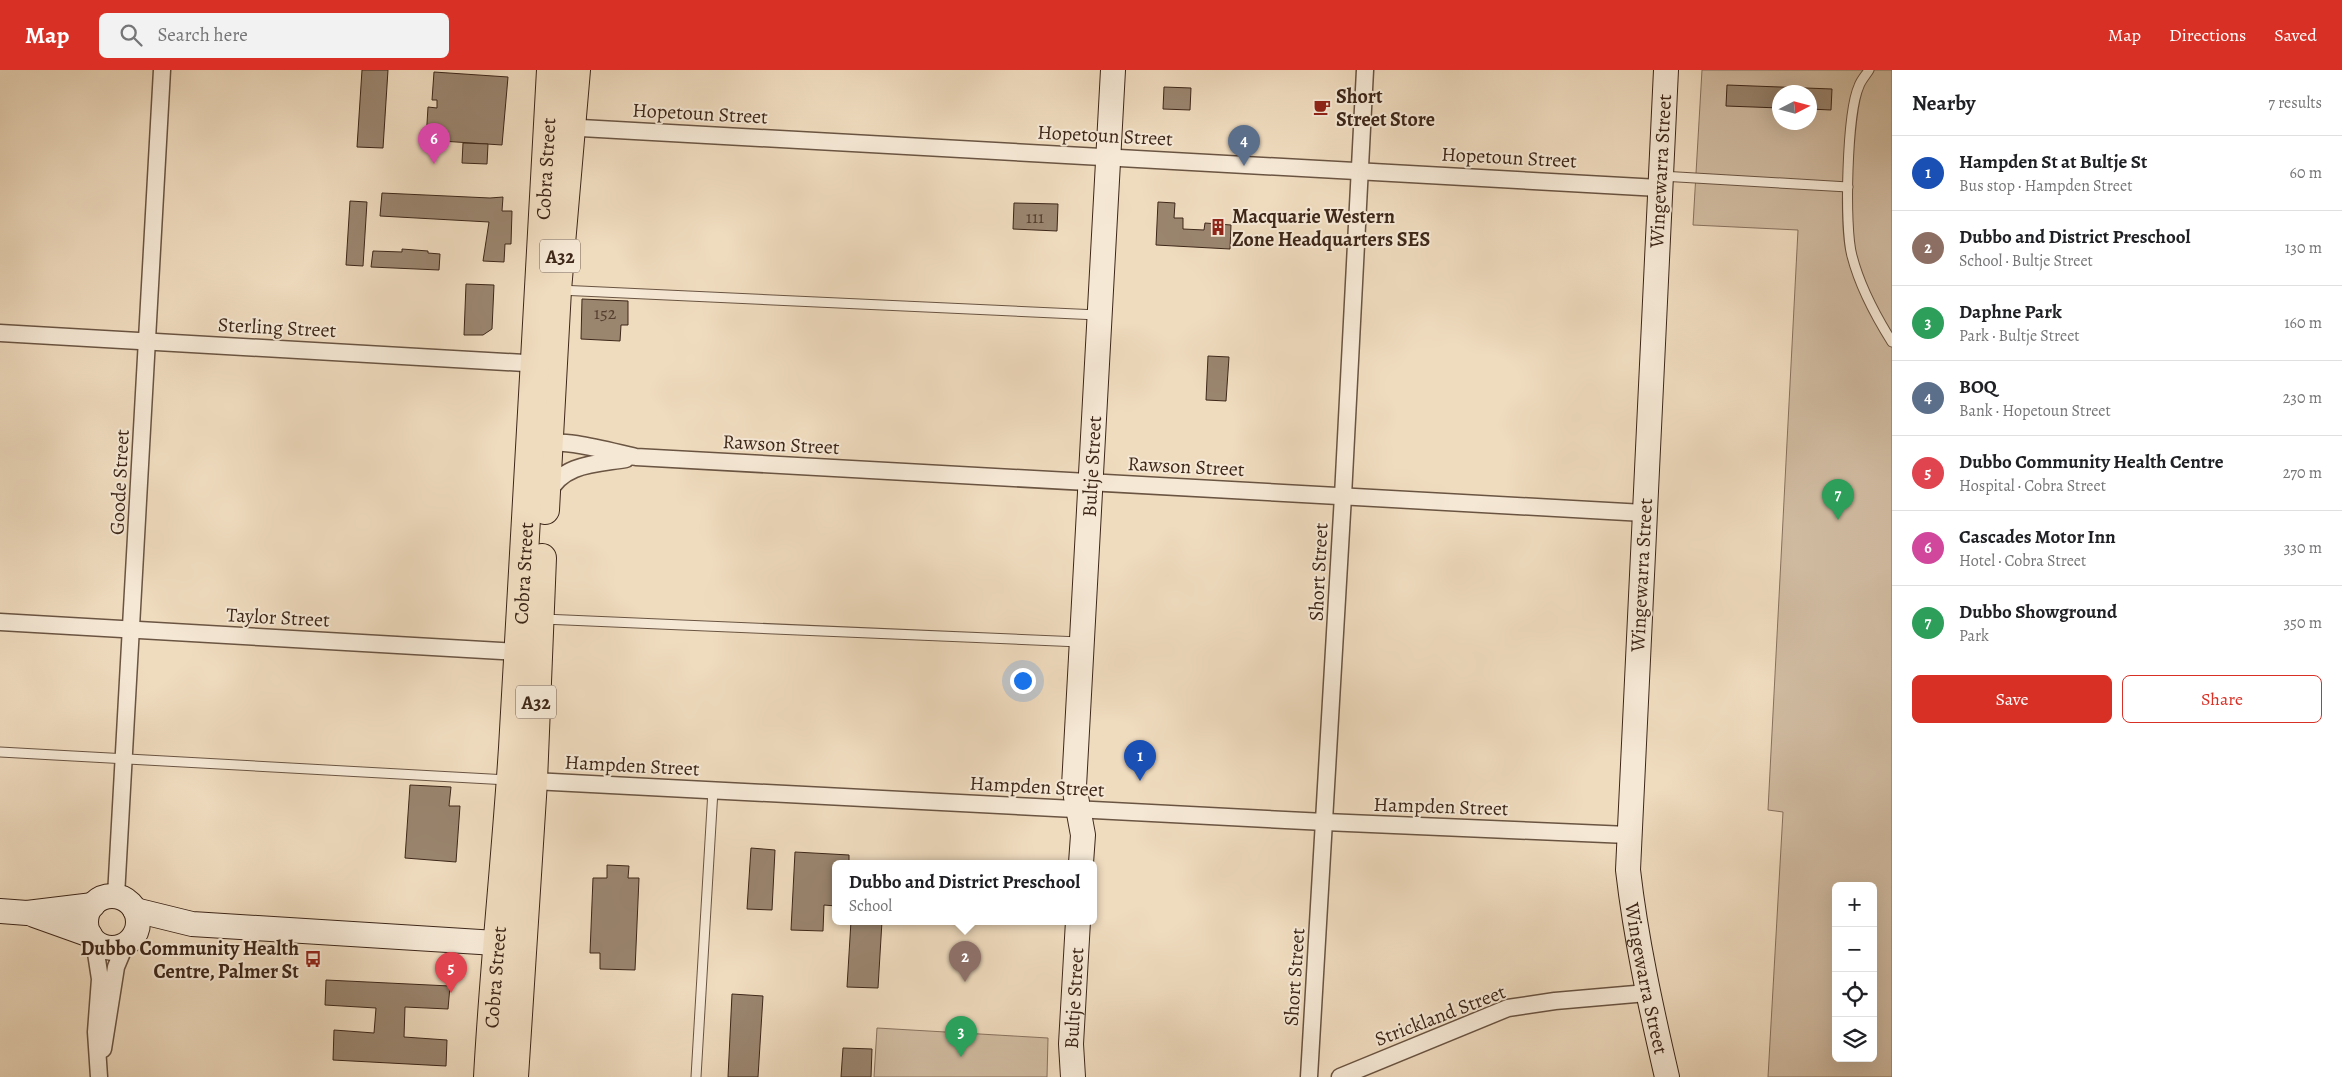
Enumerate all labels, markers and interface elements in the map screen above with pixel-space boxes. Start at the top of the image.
search box [99,13,449,58]
text: Map [25,19,69,51]
icon: search [117,21,145,49]
text: Search here [157,22,248,48]
text: Map [2108,23,2141,47]
text: Directions [2169,23,2246,47]
text: Saved [2274,23,2317,47]
place label: Short Street Store [1336,83,1435,133]
north arrow [1772,85,1817,130]
text: Nearby [1912,89,1975,117]
text: 7 results [2268,92,2322,114]
street label: Wingewarra Street [1643,93,1678,250]
street label: Hopetoun Street [632,96,769,131]
cafe icon: Short Street Store [1312,97,1332,117]
street label: Cobra Street [530,117,562,221]
street label: Hopetoun Street [1037,118,1174,153]
pin: 6 [418,123,450,164]
pin: 4 [1228,125,1260,166]
street label: Hopetoun Street [1441,140,1578,175]
text: Hampden St at Bultje St [1959,149,2147,175]
text: 1 [1925,162,1931,184]
text: 60 m [2290,162,2322,184]
text: Bus stop · Hampden Street [1959,175,2132,197]
place label: Macquarie Western Zone Headquarters SES [1232,203,1430,253]
house number: 111 [1026,205,1044,229]
building icon: Macquarie Western Zone Headquarters SES [1208,217,1228,237]
text: Dubbo and District Preschool [1959,224,2191,250]
text: 2 [1924,237,1932,259]
text: 130 m [2285,237,2322,259]
road number: A32 [540,240,580,272]
text: School · Bultje Street [1959,250,2093,272]
text: Daphne Park [1959,299,2062,325]
house number: 152 [594,301,617,325]
street label: Sterling Street [217,311,337,344]
text: 3 [1925,312,1931,334]
text: 160 m [2284,312,2322,334]
text: Park · Bultje Street [1959,325,2080,347]
text: BOQ [1959,374,1997,400]
text: 4 [1924,387,1932,409]
text: 230 m [2283,387,2322,409]
text: Bank · Hopetoun Street [1959,400,2111,422]
street label: Bultje Street [1076,415,1108,518]
street label: Goode Street [103,428,136,536]
street label: Rawson Street [722,428,840,461]
text: Dubbo Community Health Centre [1959,449,2224,475]
street label: Rawson Street [1127,450,1245,483]
text: 5 [1925,462,1931,484]
text: 270 m [2283,462,2322,484]
text: Hospital · Cobra Street [1959,475,2106,497]
pin: 7 [1822,479,1854,520]
street label: Wingewarra Street [1624,497,1659,654]
street label: Cobra Street [507,521,540,625]
street label: Short Street [1302,522,1335,622]
text: Cascades Motor Inn [1959,524,2116,550]
text: 6 [1924,537,1932,559]
text: 330 m [2284,537,2322,559]
text: Hotel · Cobra Street [1959,550,2086,572]
text: Dubbo Showground [1959,599,2117,625]
street label: Taylor Street [226,601,331,634]
text: 7 [1925,612,1931,634]
text: 350 m [2283,612,2322,634]
text: Park [1959,625,1989,647]
your location [1010,668,1036,694]
button: Save [1912,675,2112,723]
button: Share [2122,675,2322,723]
road number: A32 [516,686,556,719]
pin: 1 [1124,740,1156,781]
street label: Hampden Street [564,748,700,783]
street label: Hampden Street [969,769,1105,804]
street label: Hampden Street [1373,791,1509,822]
popup [832,860,1097,925]
text: Dubbo and District Preschool [849,869,1080,895]
map controls [1832,882,1877,1062]
button: + [1832,882,1877,927]
text: School [849,895,892,917]
street label: Wingewarra Street [1618,900,1674,1058]
street label: Cobra Street [478,925,513,1029]
street label: Short Street [1278,927,1311,1027]
button: − [1832,927,1877,972]
place label: Dubbo Community Health Centre, Palmer St [80,935,299,985]
pin: 2 [949,941,981,982]
street label: Bultje Street [1058,946,1090,1050]
bus stop icon: Dubbo Community Health Centre, Palmer St [303,949,323,969]
pin: 5 [435,952,467,993]
button: locate [1832,972,1877,1017]
street label: Strickland Street [1371,978,1510,1053]
pin: 3 [945,1016,977,1057]
button: layers [1832,1017,1877,1062]

